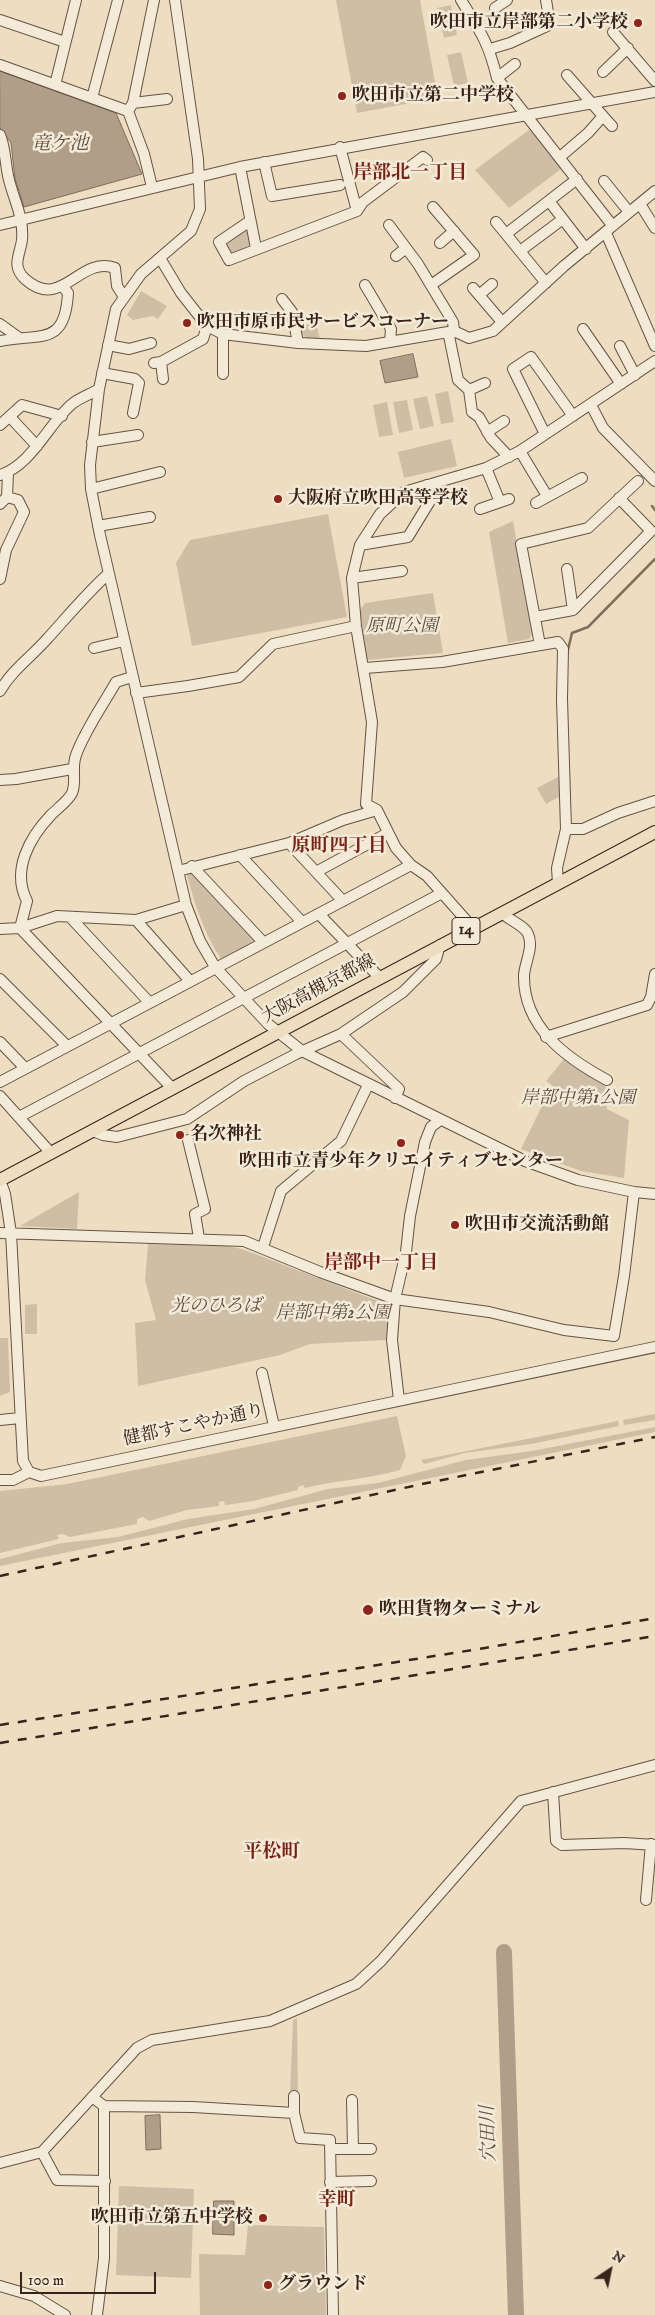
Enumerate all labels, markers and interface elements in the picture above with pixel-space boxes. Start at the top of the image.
place label: 吹田市立岸部第二小学校 [430,12,628,34]
marker: 吹田市立岸部第二小学校 [632,17,644,29]
place label: 吹田市立第二中学校 [352,85,514,107]
marker: 吹田市立第二中学校 [336,90,348,102]
water label: 竜ケ池 [32,134,88,156]
district label: 岸部北一丁目 [353,163,467,185]
place label: 吹田市原市民サービスコーナー [197,312,449,334]
marker: 吹田市原市民サービスコーナー [181,317,193,329]
place label: 大阪府立吹田高等学校 [288,488,468,510]
marker: 大阪府立吹田高等学校 [272,493,284,505]
park label: 原町公園 [366,616,438,638]
district label: 原町四丁目 [292,836,386,858]
road number: 14 [452,918,480,944]
street label: 大阪高槻京都線 [258,951,380,1029]
park label: 岸部中第1公園 [521,1088,635,1110]
place label: 名次神社 [190,1124,262,1146]
marker: 名次神社 [174,1129,186,1141]
marker: 吹田市立青少年クリエイティブセンター [395,1137,407,1149]
place label: 吹田市立青少年クリエイティブセンター [239,1151,563,1173]
place label: 吹田市交流活動館 [465,1214,609,1236]
marker: 吹田市交流活動館 [449,1219,461,1231]
district label: 岸部中一丁目 [324,1253,438,1275]
park label: 光のひろば [171,1296,261,1318]
park label: 岸部中第2公園 [276,1303,390,1325]
street label: 健都すこやか通り [121,1400,267,1452]
place label: 吹田貨物ターミナル [379,1599,541,1621]
marker: 吹田貨物ターミナル [361,1603,375,1617]
district label: 平松町 [244,1842,300,1864]
water label: 穴田川 [478,2105,502,2163]
district label: 幸町 [318,2190,356,2212]
place label: 吹田市立第五中学校 [91,2207,253,2229]
marker: 吹田市立第五中学校 [257,2212,269,2224]
north arrow [585,2245,635,2295]
text: N [609,2247,628,2268]
scale bar [22,2262,159,2294]
text: 100 m [28,2271,64,2290]
place label: グラウンド [278,2274,368,2296]
marker: グラウンド [262,2279,274,2291]

